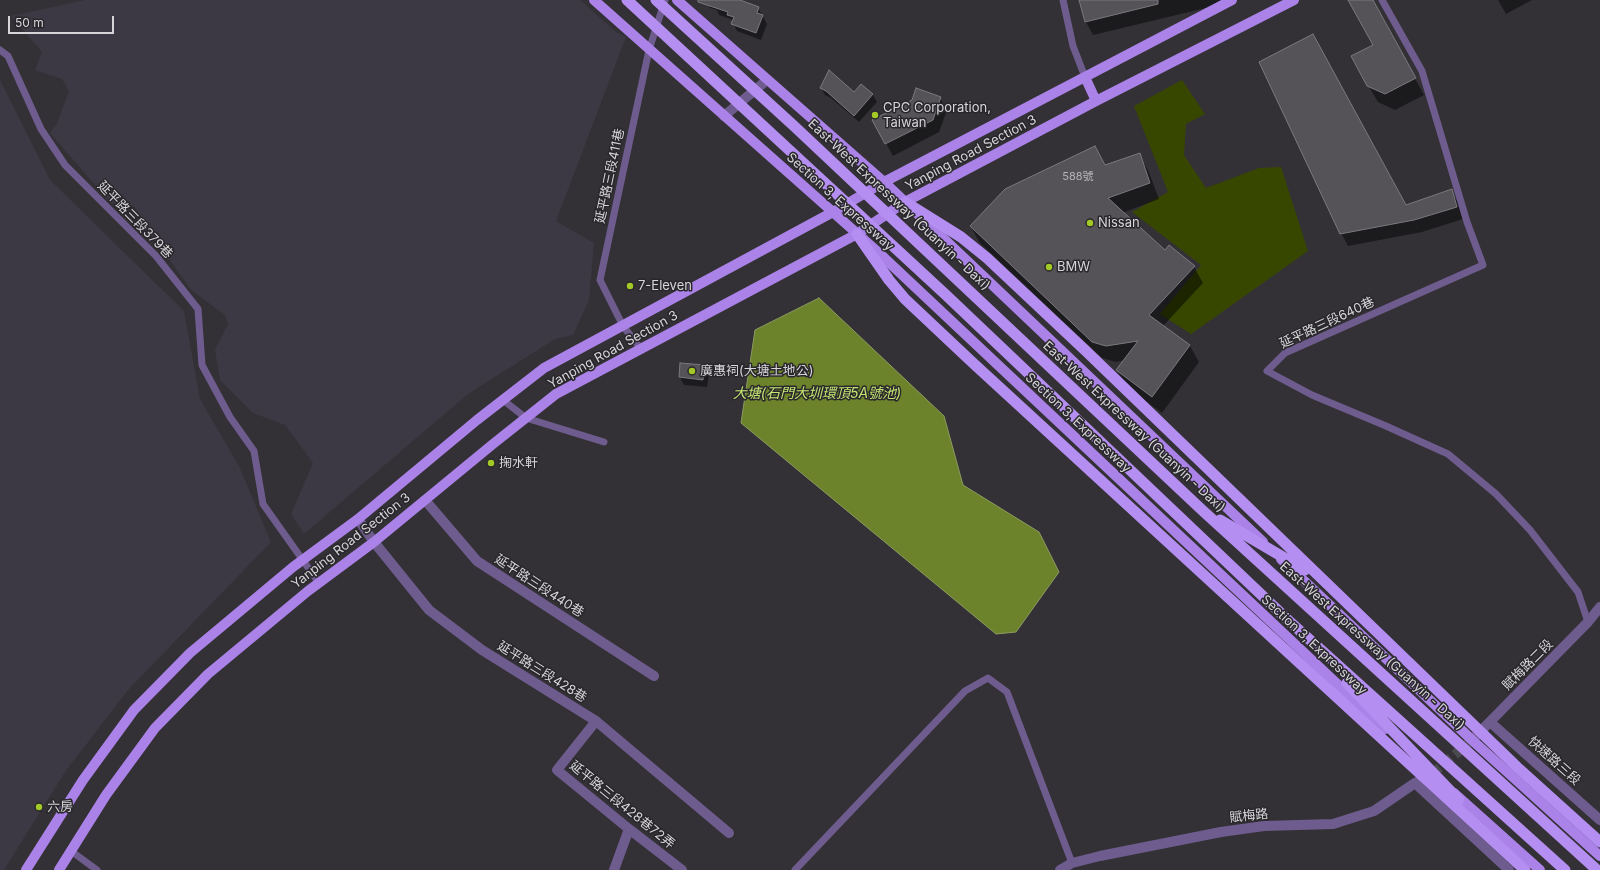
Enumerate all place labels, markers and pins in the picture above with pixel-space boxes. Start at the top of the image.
place label: CPC Corporation, Taiwan [883,100,991,131]
marker: CPC Corporation, Taiwan [870,110,880,120]
place label: Nissan [1098,215,1140,231]
marker: Nissan [1085,218,1095,228]
place label: BMW [1057,259,1090,275]
marker: BMW [1044,262,1054,272]
place label: 7-Eleven [638,278,692,294]
marker: 7-Eleven [625,281,635,291]
place label: 廣惠祠(大塘土地公) [700,363,813,379]
marker: 廣惠祠(大塘土地公) [687,366,697,376]
place label: 掬水軒 [499,455,538,471]
marker: 掬水軒 [486,458,496,468]
place label: 六房 [47,799,73,815]
marker: 六房 [34,802,44,812]

